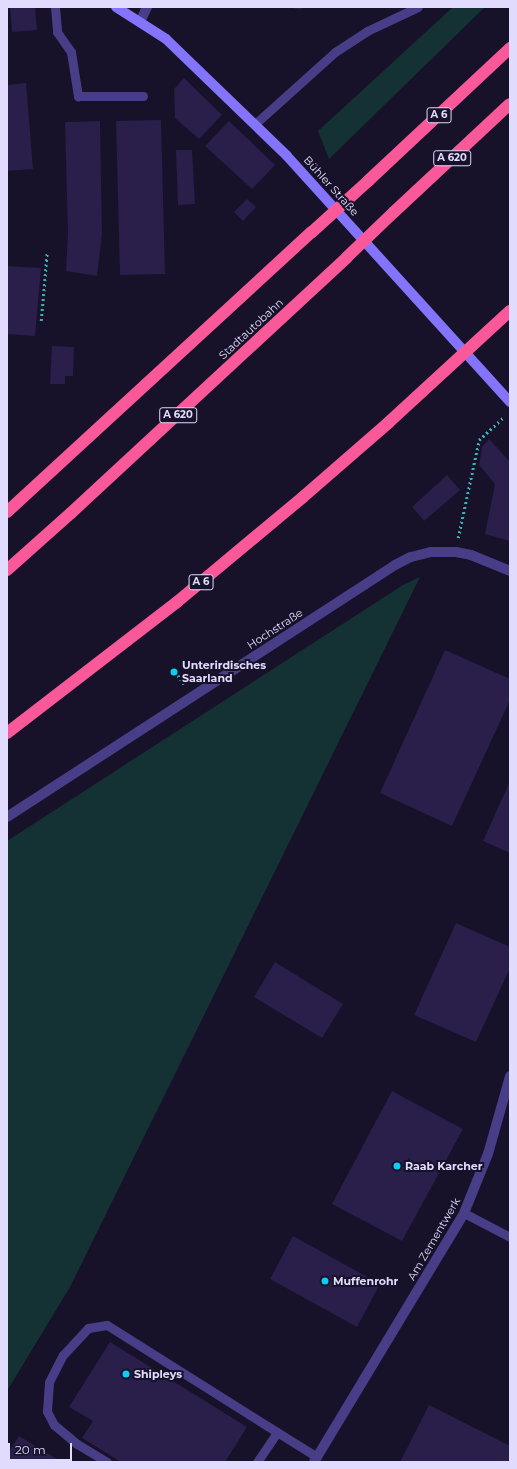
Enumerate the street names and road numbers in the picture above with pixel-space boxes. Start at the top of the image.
road number: A 6 [426,107,452,123]
road number: A 620 [433,150,471,166]
street label: Bühler Straße [301,153,361,219]
street label: Stadtautobahn [216,296,286,362]
road number: A 620 [159,407,197,423]
road number: A 6 [188,574,214,590]
street label: Hochstraße [245,606,305,652]
street label: Am Zementwerk [405,1195,463,1283]

